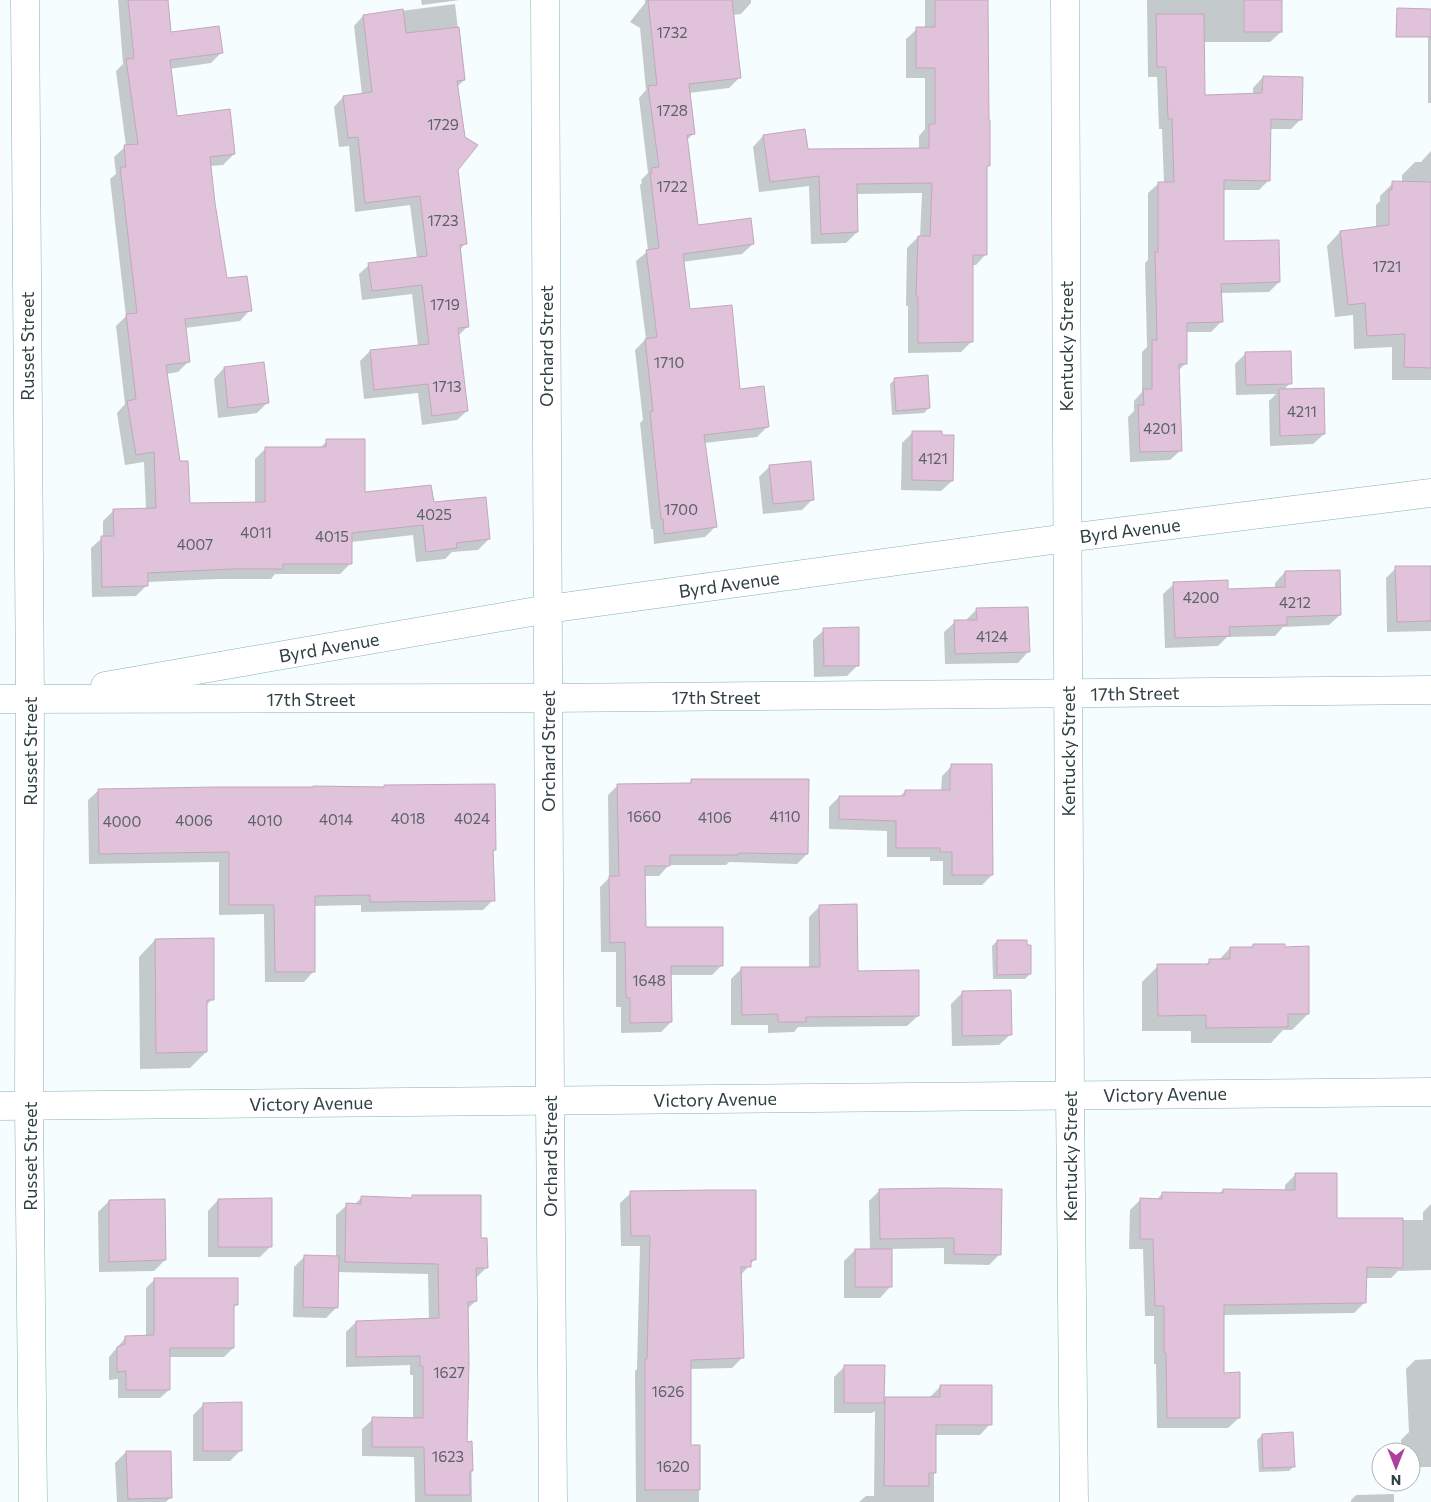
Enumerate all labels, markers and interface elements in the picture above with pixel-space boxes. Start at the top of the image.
house number: 1732 [656,23,688,41]
house number: 1728 [656,101,688,119]
house number: 1729 [427,115,459,133]
house number: 1722 [657,177,687,195]
house number: 1723 [427,211,459,229]
house number: 1721 [1372,257,1402,275]
street label: Kentucky Street [1055,281,1077,411]
street label: Orchard Street [535,285,557,407]
street label: Russet Street [16,291,38,401]
house number: 1719 [430,295,460,313]
house number: 1710 [654,353,684,371]
house number: 1713 [432,377,462,395]
house number: 4211 [1287,402,1317,420]
house number: 4201 [1143,419,1177,437]
house number: 4121 [918,449,948,467]
house number: 1700 [664,500,698,518]
house number: 4025 [416,505,452,523]
street label: Byrd Avenue [1078,513,1182,547]
house number: 4011 [240,523,272,541]
house number: 4015 [315,527,349,545]
house number: 4007 [177,535,213,553]
street label: Byrd Avenue [677,566,781,602]
house number: 4200 [1183,588,1219,606]
house number: 4212 [1279,593,1311,611]
street label: Byrd Avenue [277,627,381,667]
house number: 4124 [976,627,1008,645]
street label: 17th Street [1090,681,1180,705]
street label: 17th Street [671,686,761,708]
street label: Kentucky Street [1057,686,1079,816]
street label: 17th Street [266,688,356,710]
street label: Orchard Street [537,690,559,812]
street label: Russet Street [19,696,41,806]
house number: 1660 [627,807,661,825]
house number: 4110 [769,807,801,825]
house number: 4106 [698,808,732,826]
house number: 4018 [391,809,425,827]
house number: 4024 [454,809,490,827]
house number: 4014 [319,810,353,828]
house number: 4006 [175,811,213,829]
house number: 4010 [248,811,283,829]
house number: 4000 [103,812,141,830]
house number: 1648 [632,971,666,989]
street label: Victory Avenue [1103,1082,1227,1106]
street label: Victory Avenue [653,1087,777,1111]
street label: Victory Avenue [249,1091,373,1115]
street label: Kentucky Street [1059,1091,1081,1221]
street label: Orchard Street [539,1095,561,1217]
street label: Russet Street [19,1101,41,1211]
house number: 1627 [433,1363,465,1381]
house number: 1626 [652,1382,684,1400]
north arrow [1371,1442,1421,1492]
house number: 1623 [432,1447,464,1465]
house number: 1620 [656,1457,690,1475]
text: N [1391,1472,1401,1489]

